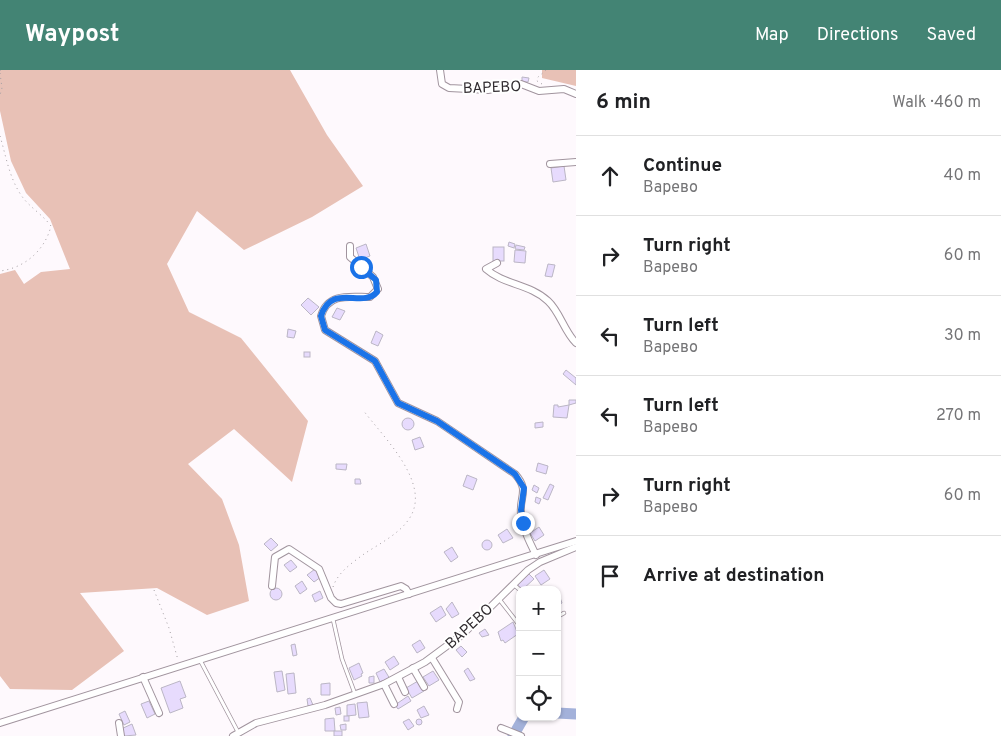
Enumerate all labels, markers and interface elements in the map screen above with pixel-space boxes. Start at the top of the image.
text: Waypost [25,20,119,50]
text: Map [755,24,789,47]
text: Directions [817,24,899,47]
text: Saved [927,24,976,47]
street label: ВАРЕВО [463,78,522,99]
text: 6 min [596,89,651,116]
text: Walk · 460 m [892,93,981,113]
text: Continue [643,154,722,178]
icon: ahead [596,162,624,190]
text: 40 m [943,166,981,186]
text: Варево [643,178,698,198]
text: Turn right [643,234,731,258]
icon: right [596,242,624,270]
text: 60 m [944,246,981,266]
route start [350,256,373,279]
text: Варево [643,258,698,278]
text: Turn left [643,314,719,338]
icon: left [596,322,624,350]
text: 30 m [944,326,981,346]
text: Варево [643,338,698,358]
text: Turn left [643,394,719,418]
icon: left [596,402,624,430]
text: 270 m [936,406,981,426]
text: Варево [643,418,698,438]
text: Turn right [643,474,731,498]
icon: right [596,482,624,510]
text: 60 m [944,486,981,506]
text: Варево [643,498,698,518]
route end [512,512,535,535]
icon: arrive [596,562,624,590]
text: Arrive at destination [643,564,824,588]
map controls [516,586,561,721]
button: + [516,586,561,631]
street label: ВАРЕВО [442,600,498,654]
button: − [516,631,561,676]
button: locate [516,676,561,721]

